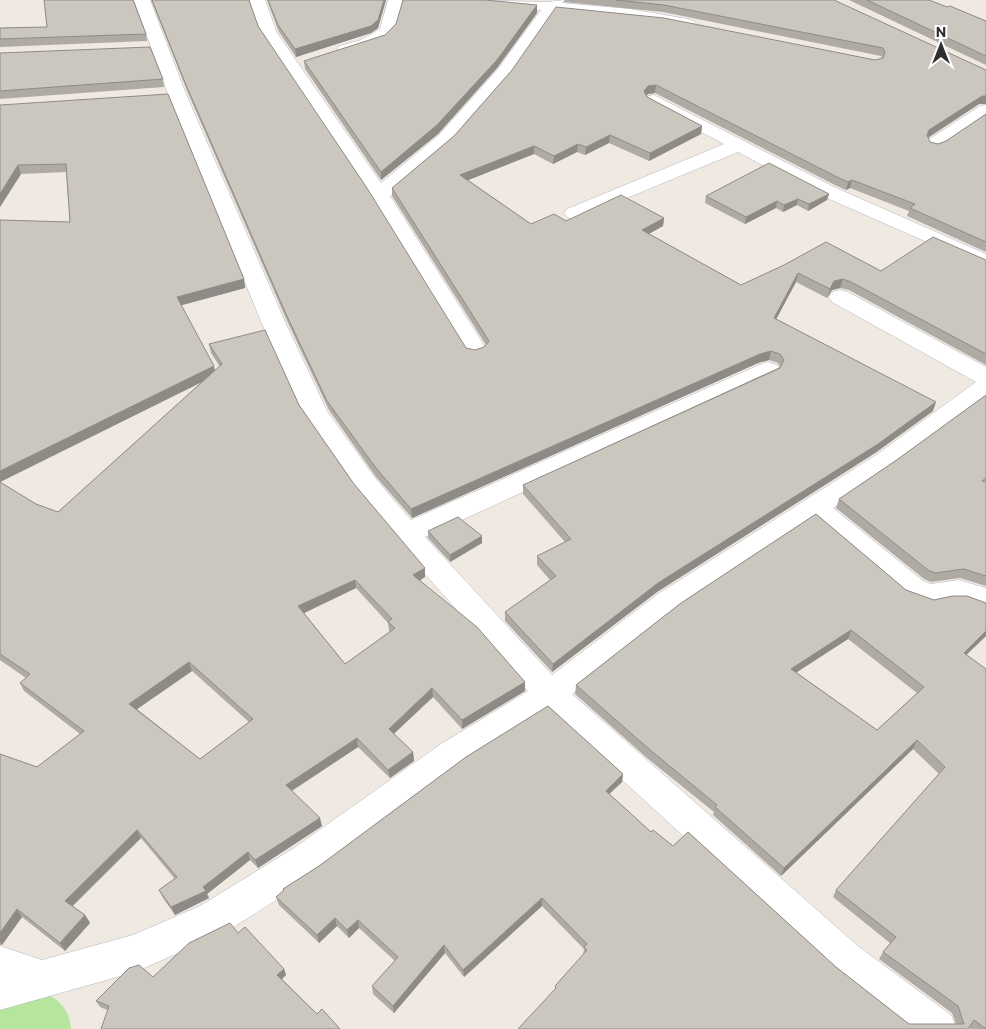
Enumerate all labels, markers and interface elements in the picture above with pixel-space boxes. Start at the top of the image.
north arrow [916,20,966,70]
text: N [936,23,946,40]

